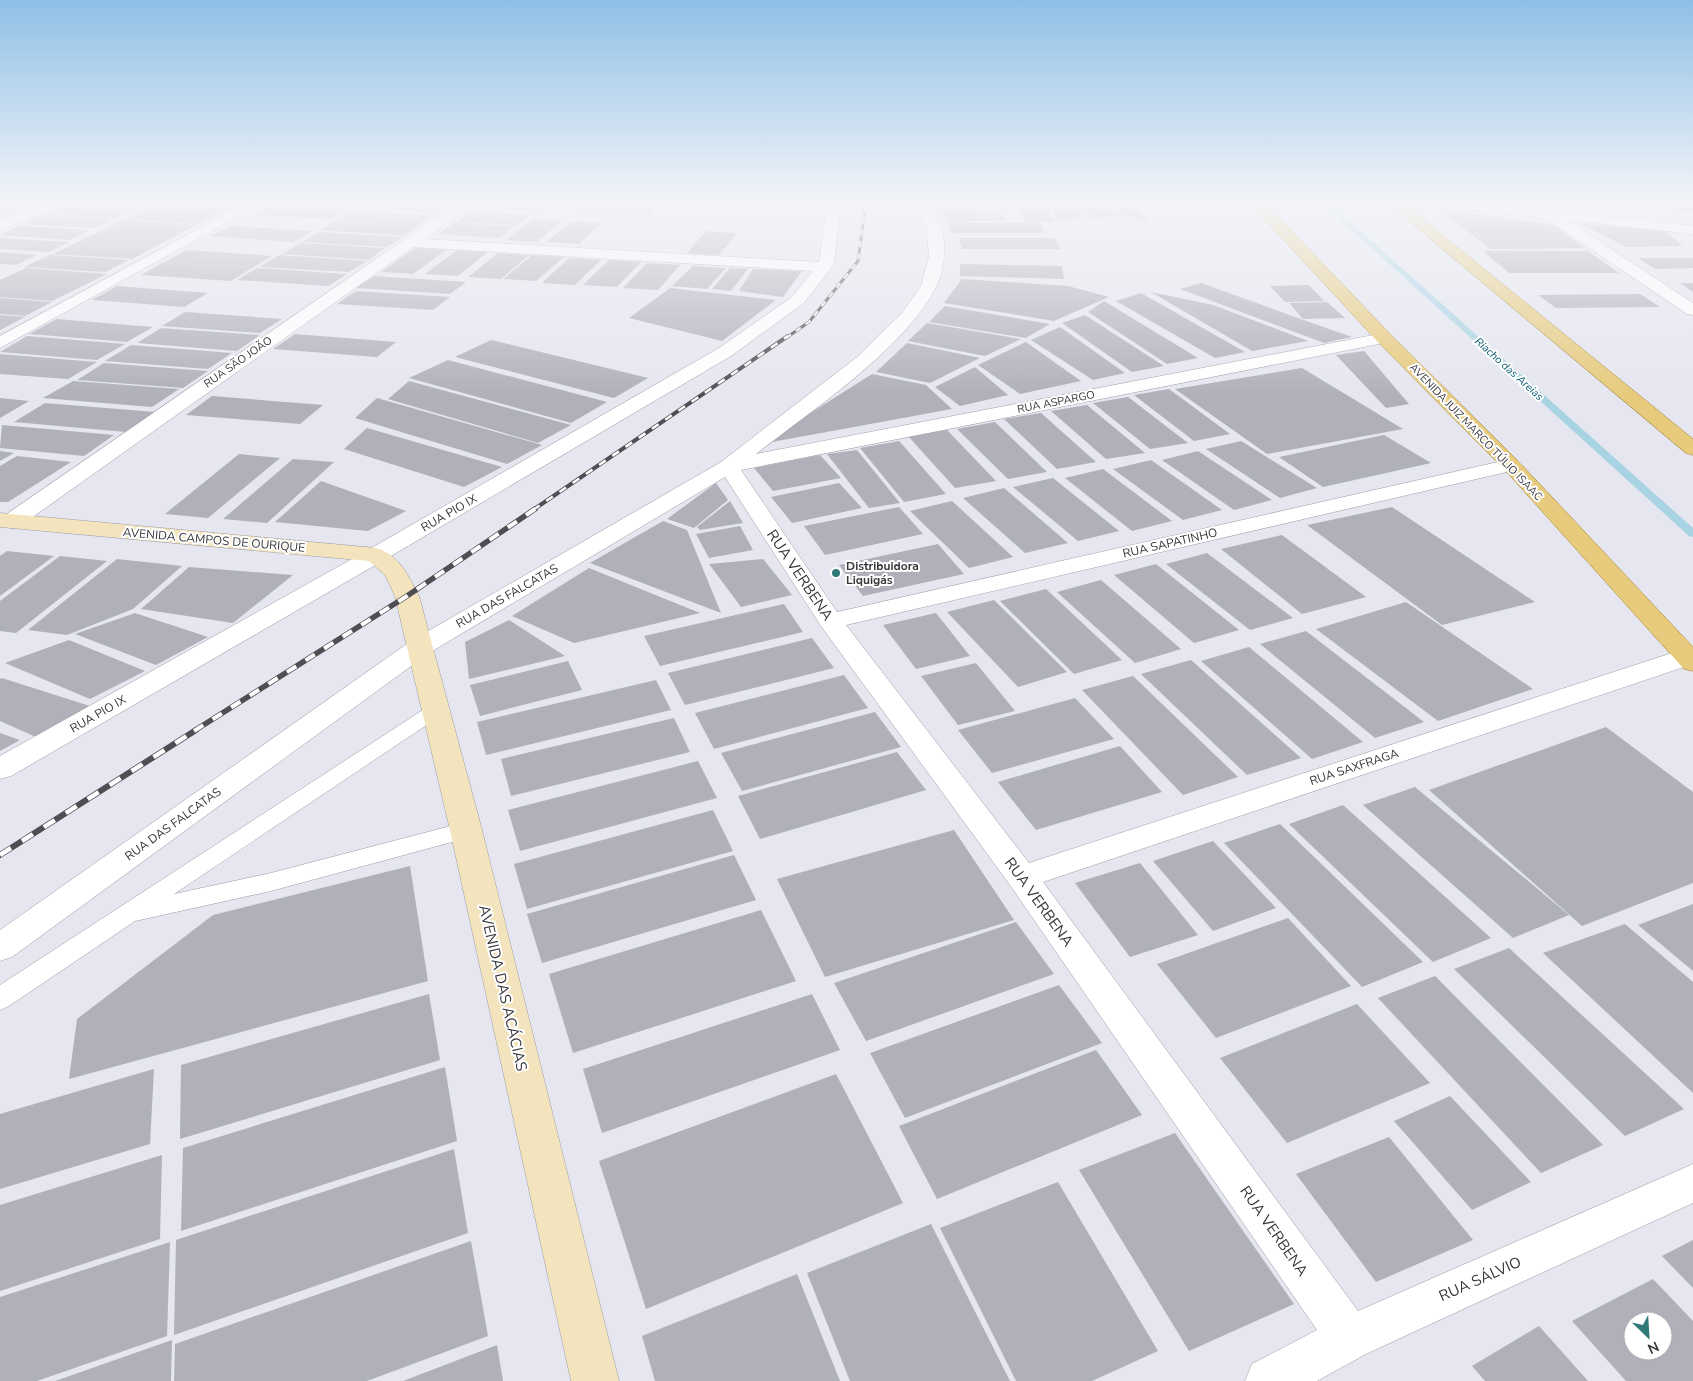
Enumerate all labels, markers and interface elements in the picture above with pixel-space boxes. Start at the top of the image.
street label: RUA SÃO JOÃO [201,333,275,391]
water label: Riacho das Areias [1471,334,1547,404]
street label: AVENIDA JUIZ MARCO TÚLIO ISAAC [1406,359,1547,504]
street label: RUA ASPARGO [1016,387,1096,417]
street label: RUA PIO IX [418,490,480,536]
street label: AVENIDA CAMPOS DE OURIQUE [122,524,306,556]
street label: RUA SAPATINHO [1121,524,1219,562]
street label: RUA VERBENA [762,526,838,624]
place label: Distribuidora Liquigás [846,558,919,588]
street label: RUA DAS FALCATAS [453,560,561,632]
marker: Distribuidora Liquigás [830,567,842,579]
street label: RUA PIO IX [67,691,129,737]
street label: RUA SAXFRAGA [1307,745,1401,789]
street label: RUA DAS FALCATAS [122,784,224,864]
street label: RUA VERBENA [1000,853,1078,951]
street label: AVENIDA DAS ACÁCIAS [474,903,532,1073]
street label: RUA VERBENA [1235,1182,1313,1280]
street label: RUA SÁLVIO [1436,1252,1524,1306]
north arrow [1623,1311,1673,1361]
text: N [1645,1337,1662,1358]

